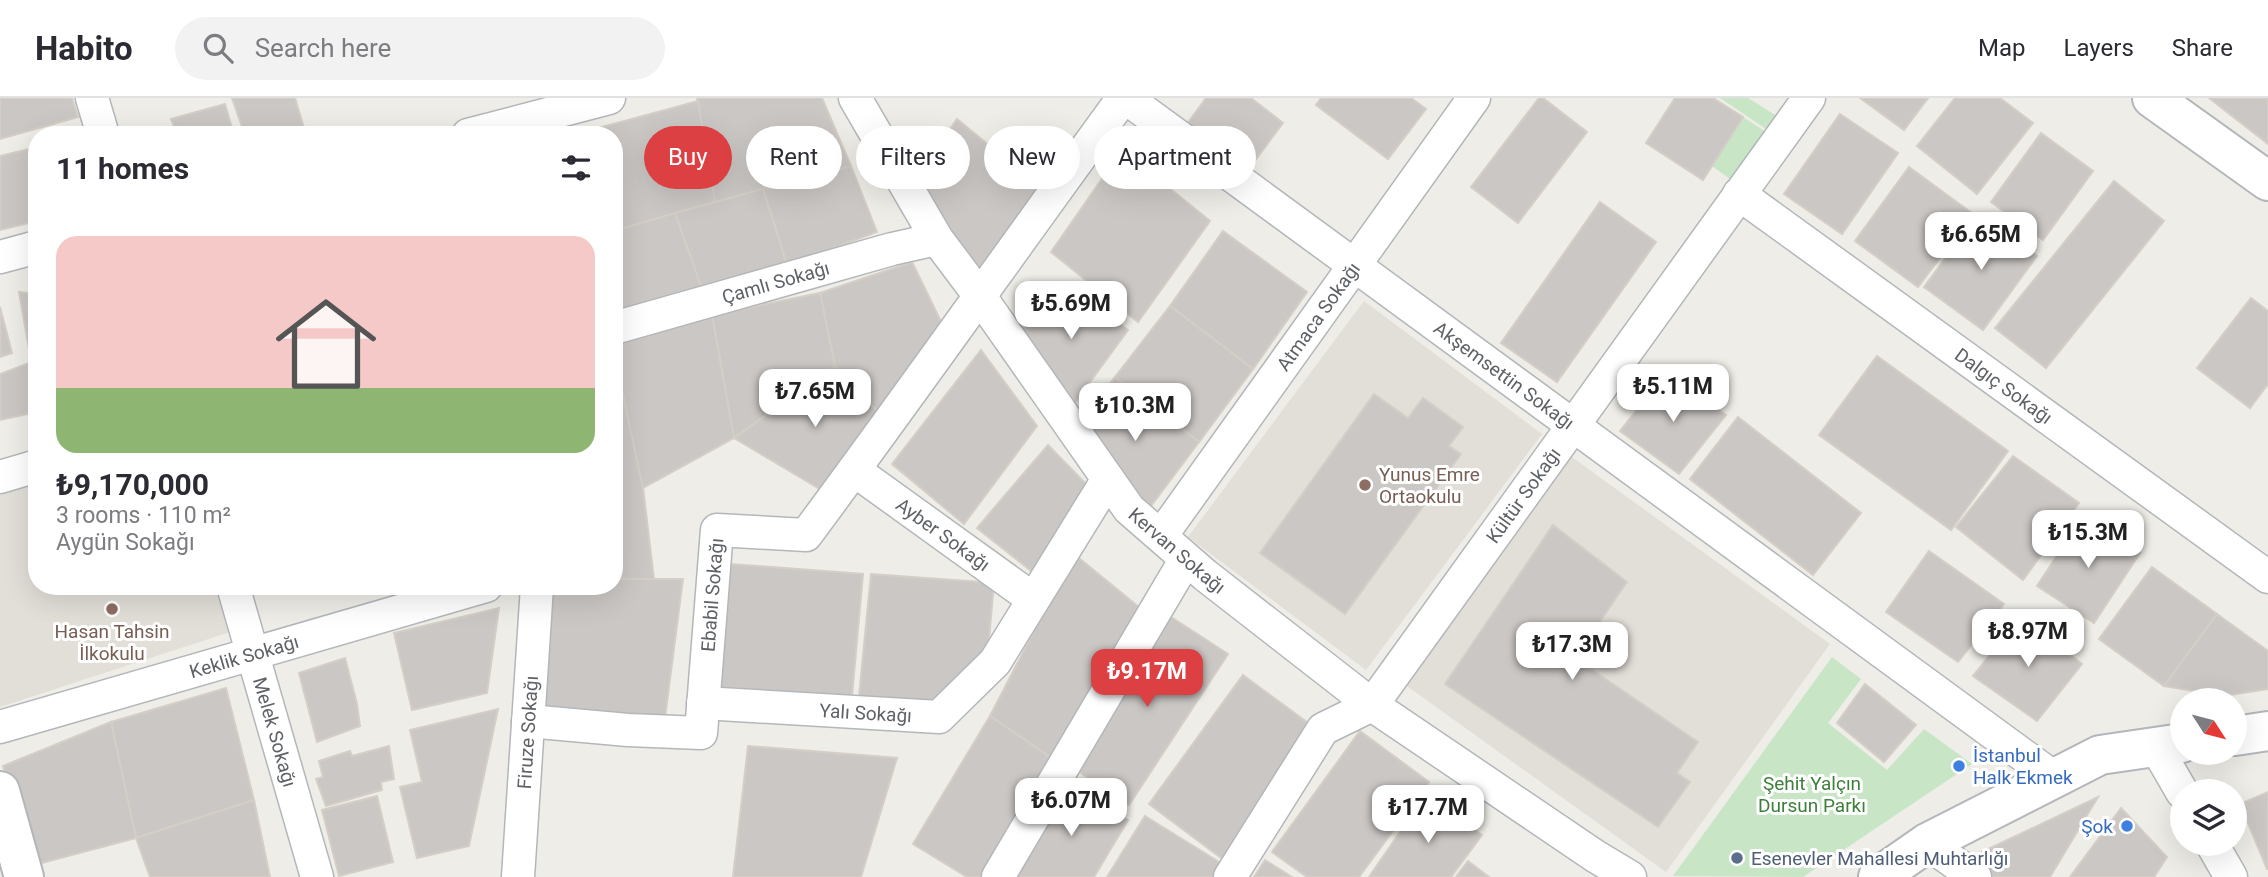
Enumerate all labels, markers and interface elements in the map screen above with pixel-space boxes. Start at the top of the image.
search box [175,17,665,80]
text: Habito [35,29,133,68]
icon: search [199,29,237,67]
text: Search here [255,33,391,63]
text: Map [1978,34,2026,62]
text: Layers [2064,34,2134,62]
text: Share [2172,34,2233,62]
chip: Buy [644,126,732,189]
chip: Rent [746,126,842,189]
chip: Filters [856,126,970,189]
chip: New [984,126,1080,189]
chip: Apartment [1094,126,1256,189]
icon: filters [557,149,595,187]
text: 11 homes [56,151,189,186]
pin: ₺6.65M [1924,212,2038,272]
text: ₺6.65M [1941,221,2021,248]
street label: Çamlı Sokağı [719,256,832,309]
street label: Atmaca Sokağı [1272,258,1365,375]
icon: home [263,281,389,407]
pin: ₺5.69M [1014,282,1128,341]
text: ₺5.69M [1031,290,1111,317]
street label: Akşemsettin Sokağı [1429,317,1579,435]
street label: Dalgıç Sokağı [1950,343,2057,429]
pin: ₺5.11M [1616,364,1730,424]
pin: ₺7.65M [758,370,872,429]
text: ₺5.11M [1633,373,1713,400]
text: ₺7.65M [775,378,855,405]
pin: ₺10.3M [1078,384,1192,443]
text: ₺10.3M [1095,392,1175,419]
street label: Kültür Sokağı [1481,443,1566,548]
place label: Yunus Emre Ortaokulu [1379,463,1480,508]
text: ₺9,170,000 [56,467,209,502]
marker: Yunus Emre Ortaokulu [1357,477,1373,493]
street label: Ayber Sokağı [891,493,994,576]
text: 3 rooms · 110 m² [56,502,231,529]
street label: Kervan Sokağı [1124,503,1230,599]
pin: ₺15.3M [2031,510,2145,570]
text: ₺15.3M [2048,519,2128,546]
text: Aygün Sokağı [56,529,195,556]
street label: Ebabil Sokağı [696,537,728,653]
marker: Hasan Tahsin İlkokulu [104,601,120,617]
pin: ₺8.97M [1971,610,2085,669]
text: ₺8.97M [1988,618,2068,645]
place label: Hasan Tahsin İlkokulu [55,620,169,665]
pin: ₺17.3M [1515,622,1629,682]
street label: Keklik Sokağı [187,630,301,683]
text: ₺17.3M [1532,631,1612,658]
pin: ₺9.17M [1090,650,1204,709]
text: ₺9.17M [1107,658,1187,685]
street label: Melek Sokağı [248,675,301,790]
street label: Firuze Sokağı [513,675,543,790]
north arrow [2170,688,2247,765]
map controls [2170,688,2247,856]
street label: Yalı Sokağı [819,699,913,727]
place label: İstanbul Halk Ekmek [1973,744,2073,789]
marker: İstanbul Halk Ekmek [1951,758,1967,774]
park label: Şehit Yalçın Dursun Parkı [1758,772,1866,817]
pin: ₺6.07M [1014,778,1128,838]
button: layers [2170,779,2247,856]
pin: ₺17.7M [1371,786,1485,845]
text: ₺6.07M [1031,787,1111,814]
text: ₺17.7M [1388,794,1468,821]
place label: Şok [2081,815,2113,838]
marker: Şok [2119,818,2135,834]
place label: Esenevler Mahallesi Muhtarlığı [1751,847,2009,870]
marker: Esenevler Mahallesi Muhtarlığı [1729,850,1745,866]

